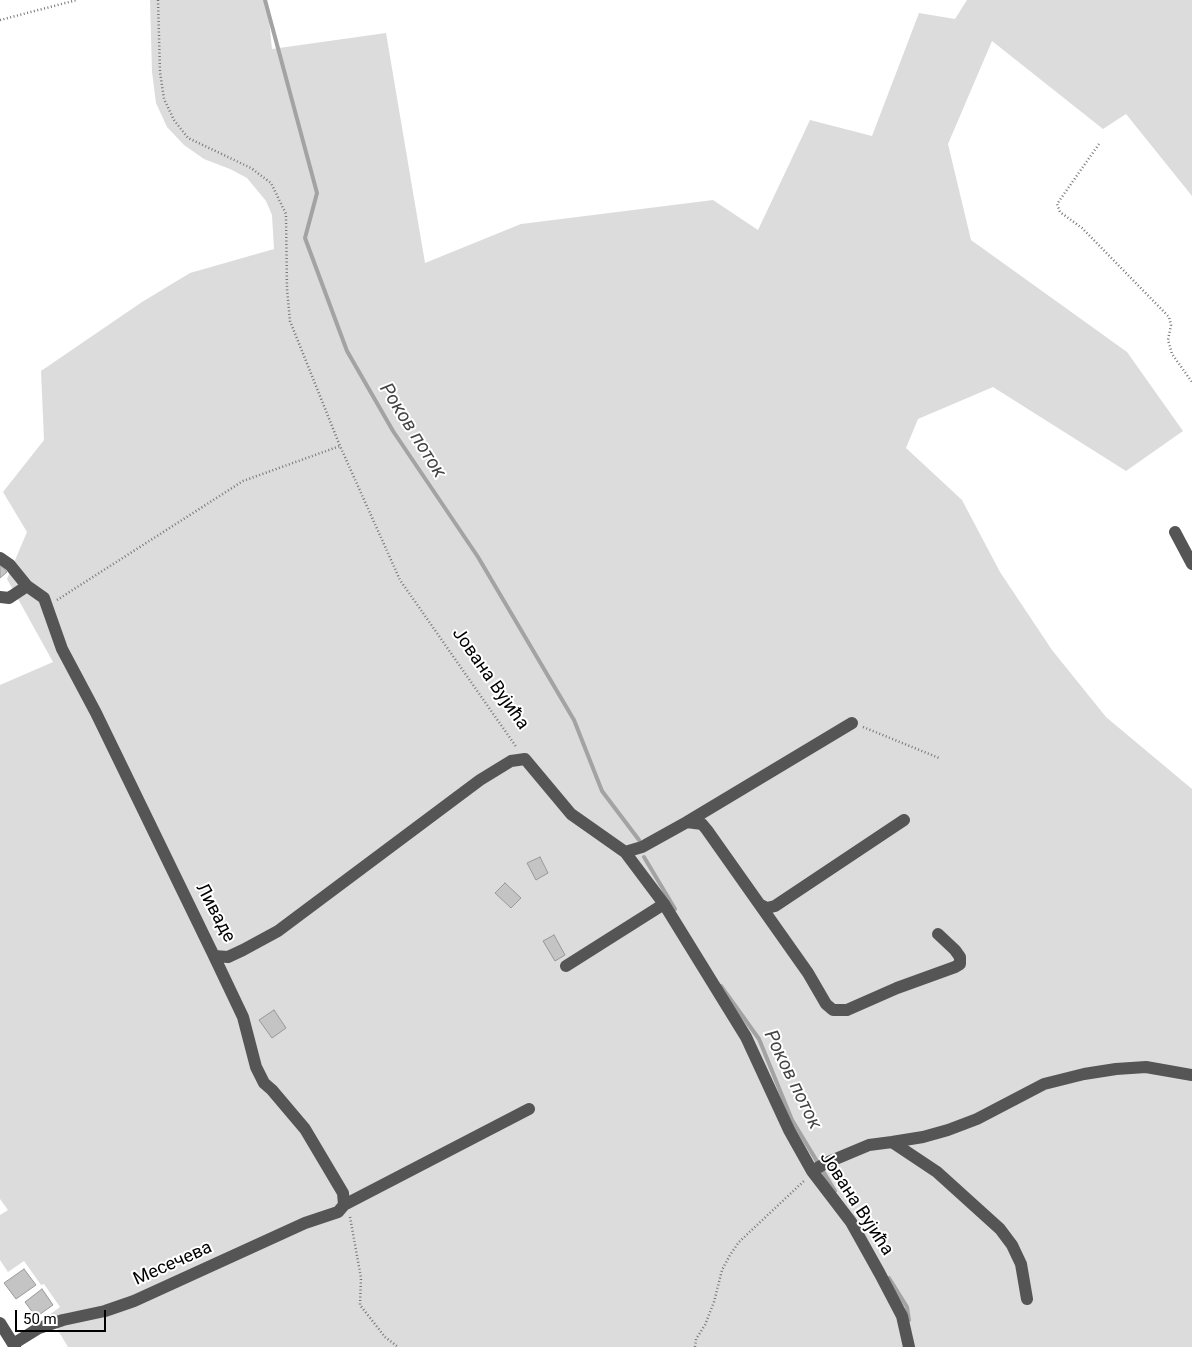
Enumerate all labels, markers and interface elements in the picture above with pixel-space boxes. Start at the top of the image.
water label: Роков поток [374,379,450,483]
street label: Јована Вујића [447,624,533,734]
street label: Ливаде [191,880,239,946]
water label: Роков поток [758,1027,826,1133]
street label: Јована Вујића [814,1148,898,1260]
street label: Месечева [130,1237,216,1291]
scale bar [18,1300,109,1332]
text: 50 m [23,1310,57,1328]

